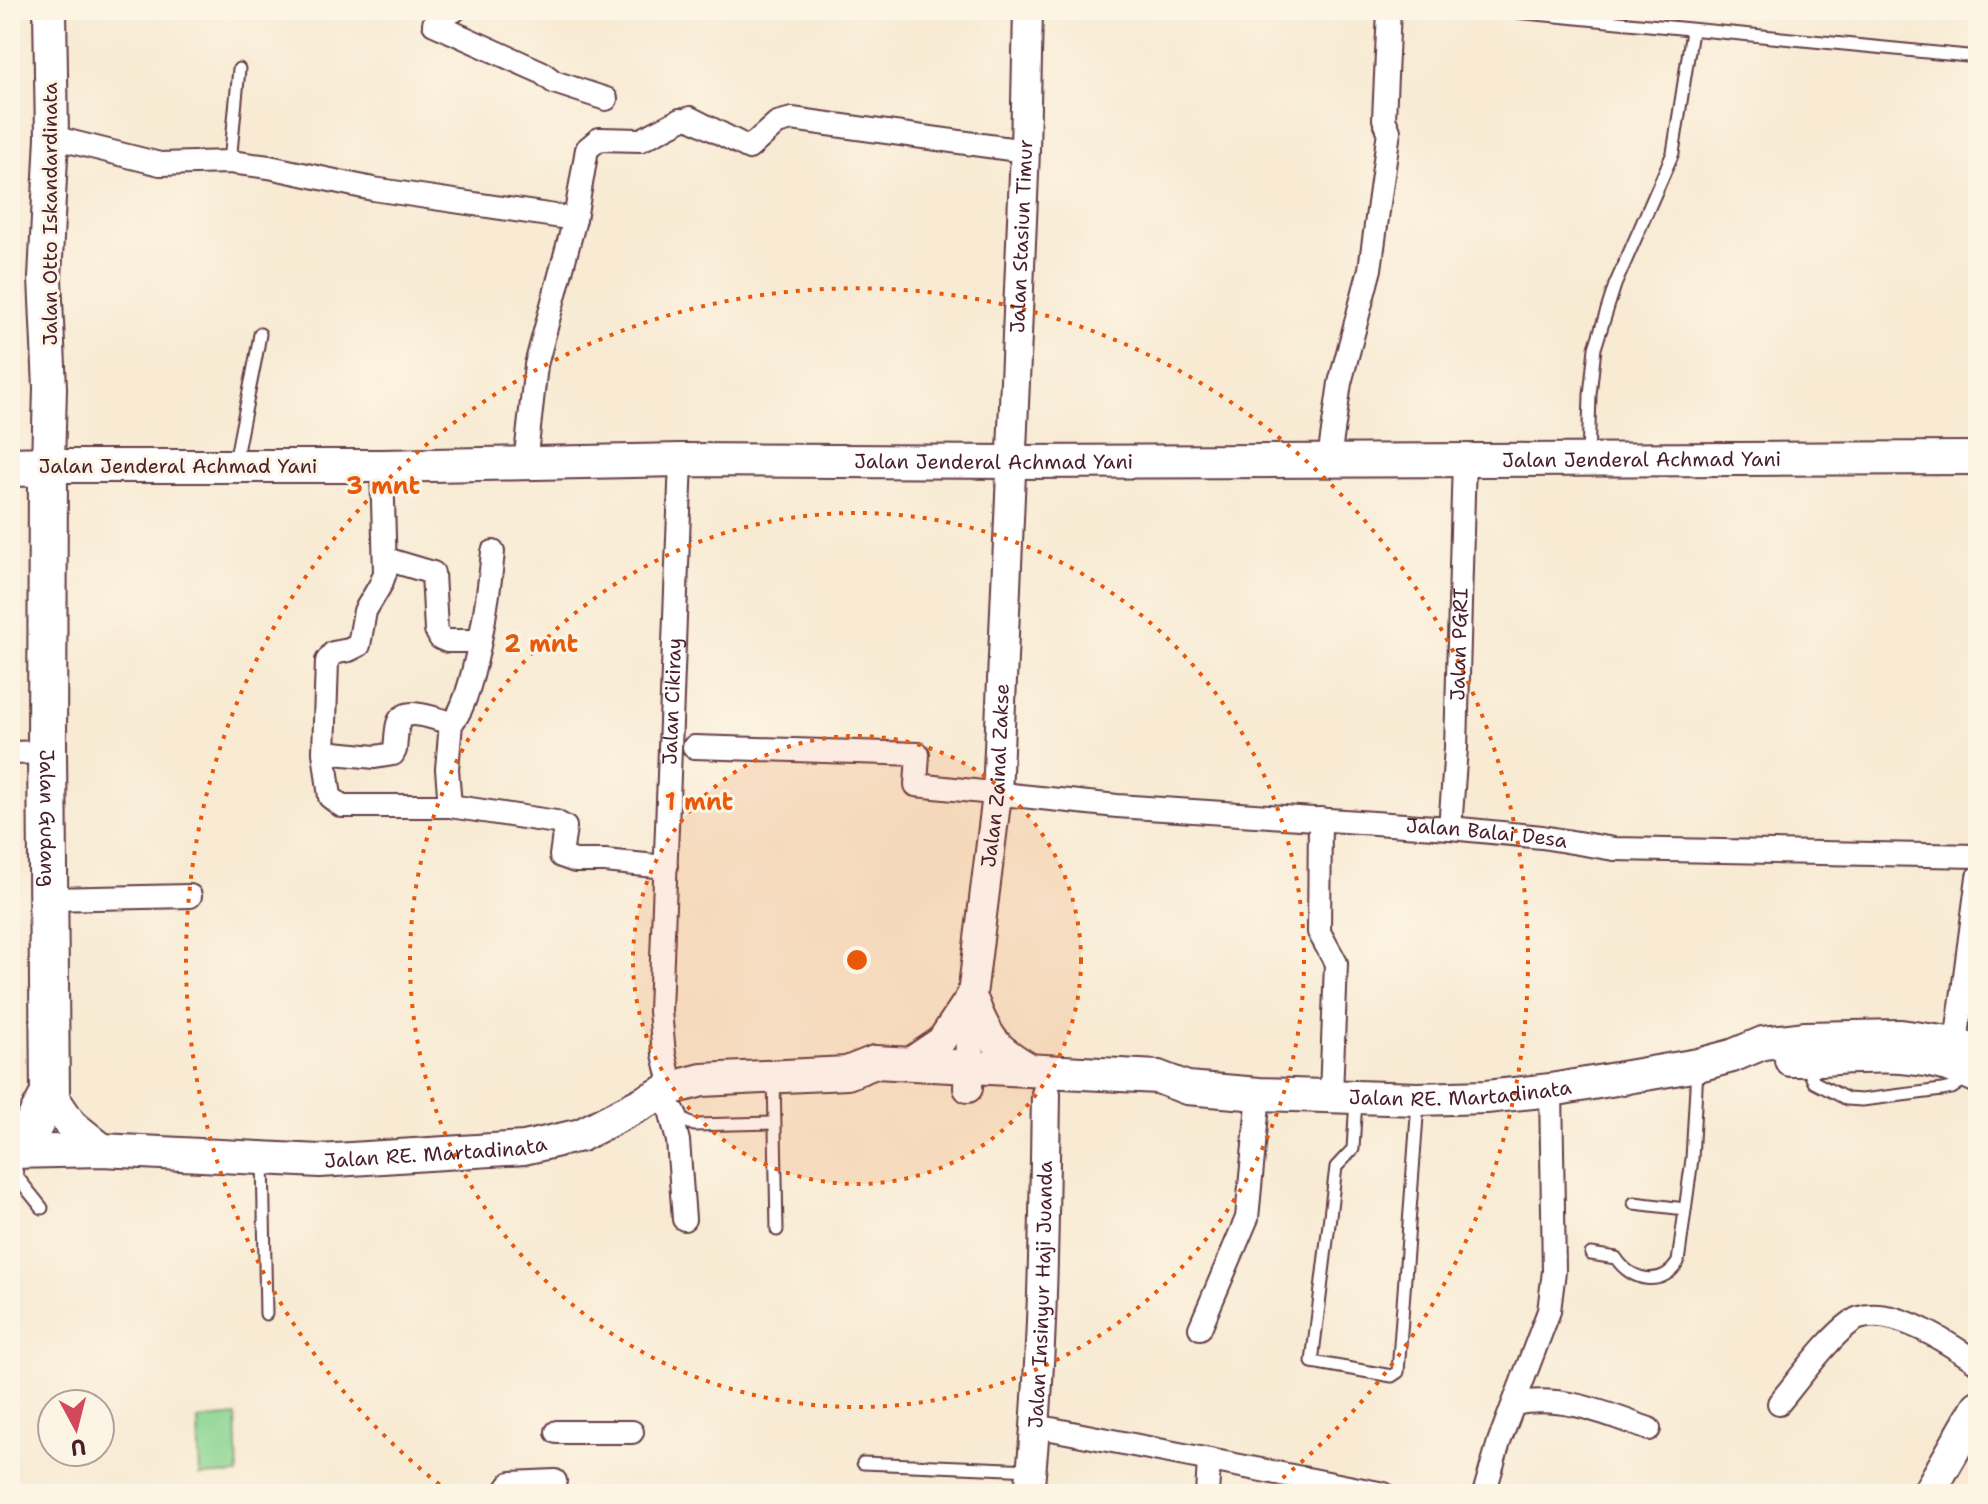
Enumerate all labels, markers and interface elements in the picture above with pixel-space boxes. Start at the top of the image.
street label: Jalan Otto Iskandardinata [37,82,63,346]
street label: Jalan Stasiun Timur [1004,139,1038,334]
street label: Jalan Jenderal Achmad Yani [1502,446,1781,473]
street label: Jalan Jenderal Achmad Yani [854,448,1133,475]
street label: Jalan Jenderal Achmad Yani [38,453,318,479]
text: 3 mnt [346,470,420,502]
street label: Jalan PGRI [1444,587,1473,701]
text: 2 mnt [504,628,578,660]
street label: Jalan Cikiray [656,637,687,765]
street label: Jalan Zainal Zakse [975,683,1015,869]
street label: Jalan Gudang [34,749,61,887]
text: 1 mnt [665,786,733,818]
street label: Jalan Balai Desa [1405,812,1570,854]
centre of rings [843,946,871,974]
street label: Jalan RE. Martadinata [1348,1074,1574,1112]
street label: Jalan RE. Martadinata [323,1130,550,1174]
street label: Jalan Insinyur Haji Juanda [1022,1160,1058,1429]
north arrow [36,1388,116,1468]
text: U [69,1432,88,1463]

